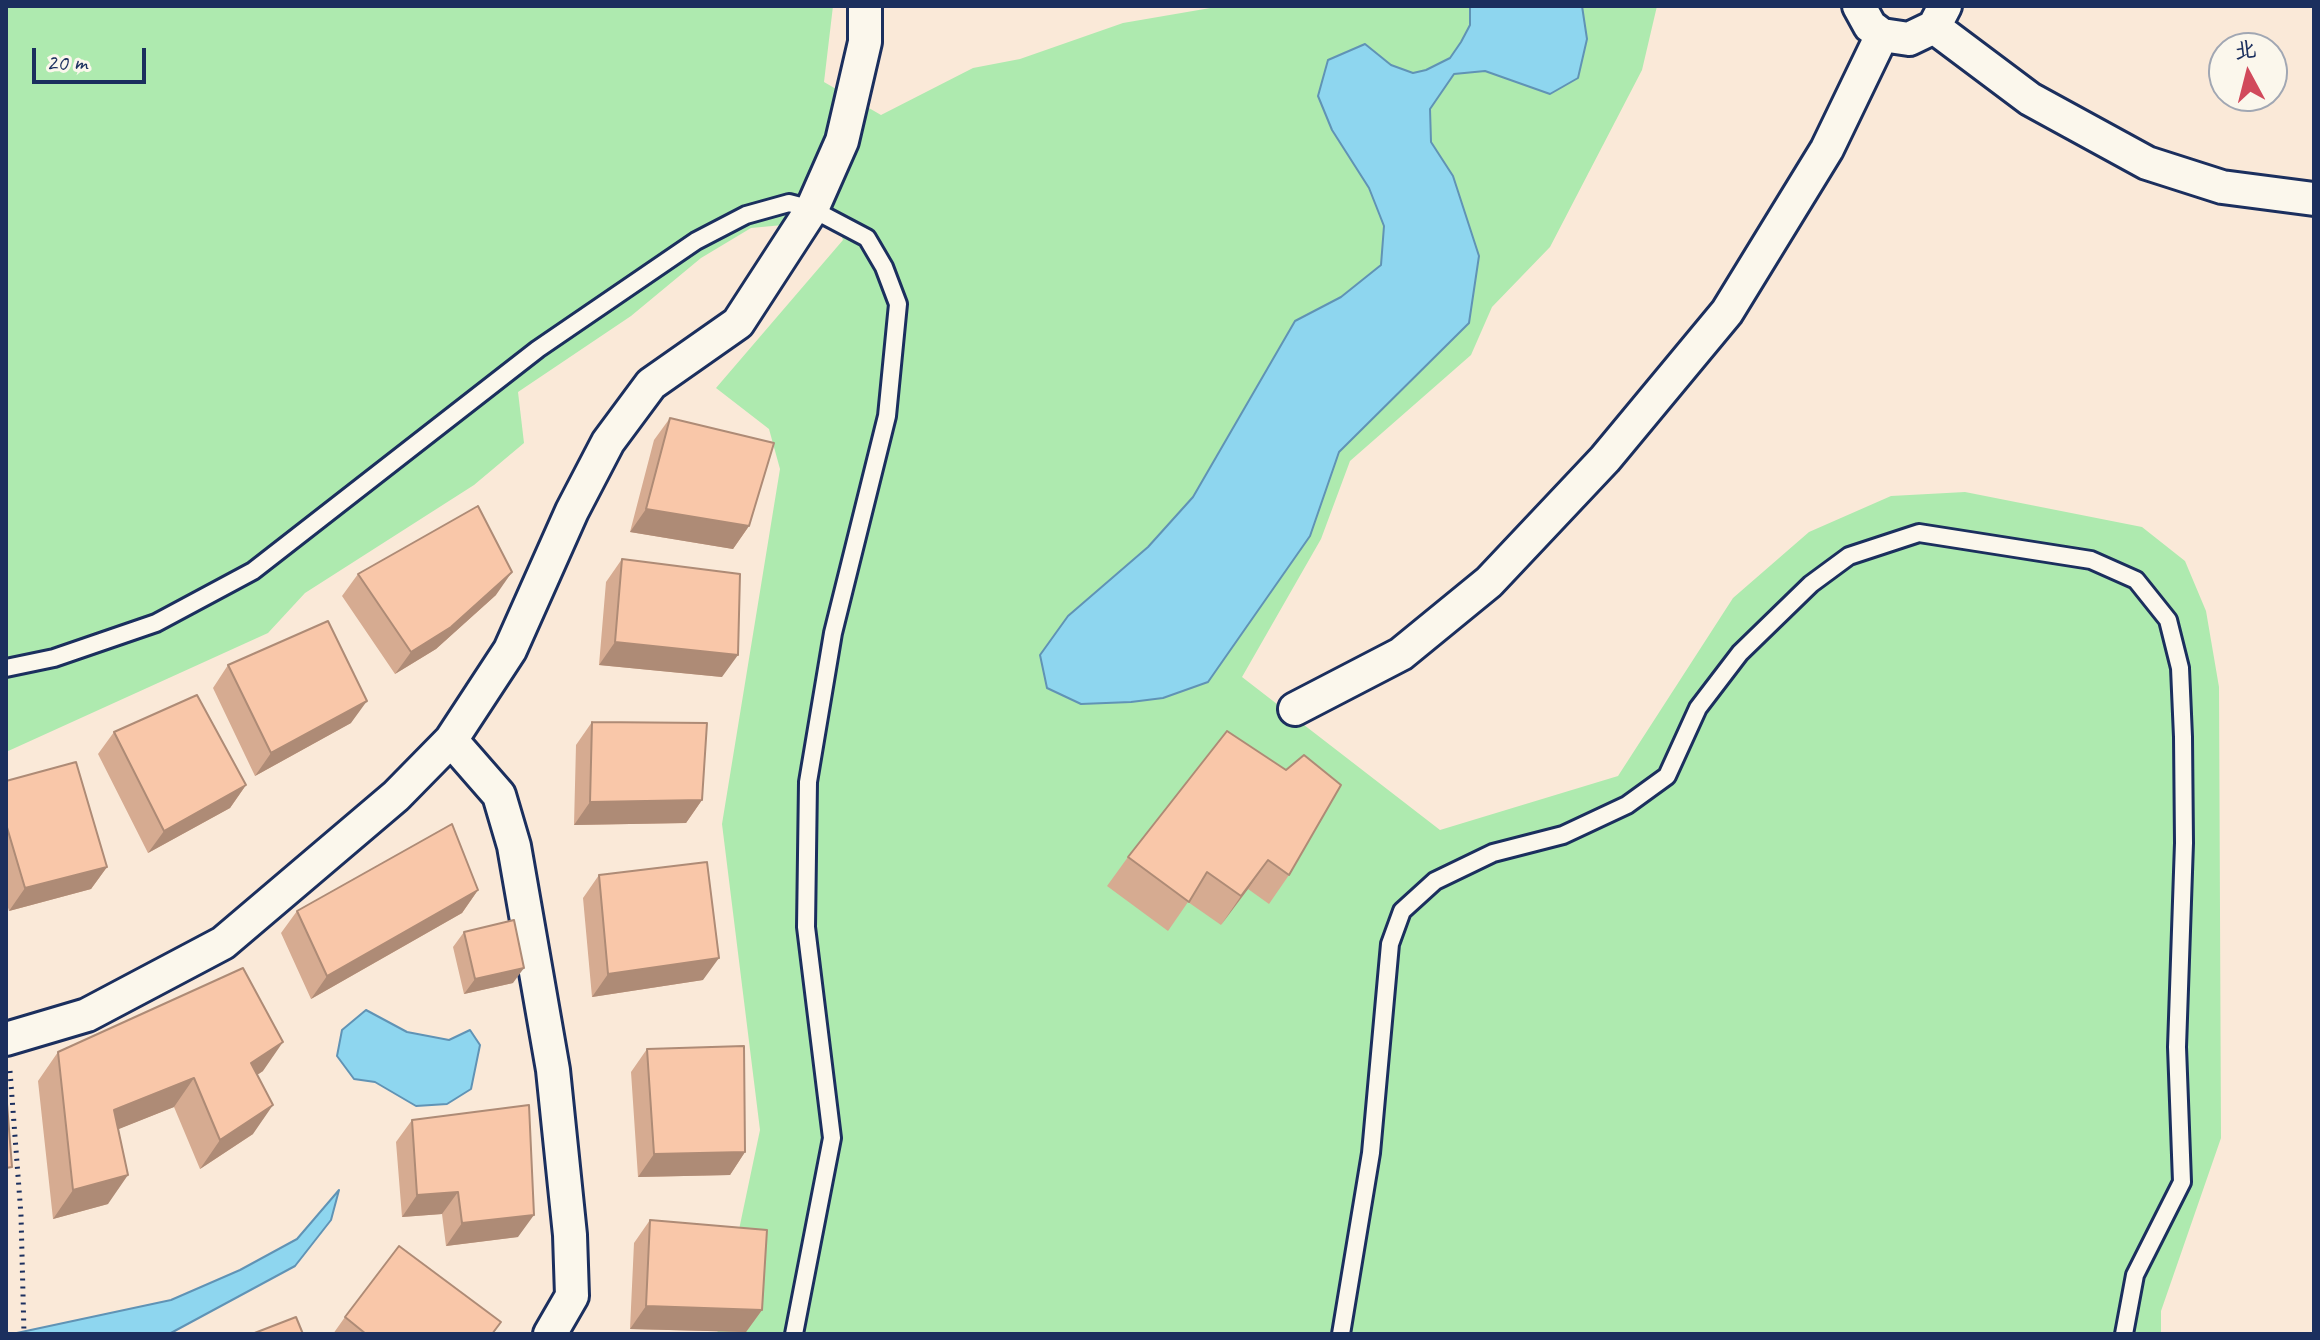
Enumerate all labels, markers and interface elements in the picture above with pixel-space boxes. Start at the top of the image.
scale bar [36,32,150,82]
north arrow [2208,32,2288,112]
text: 北 [2233,35,2258,65]
text: 20 m [46,47,87,77]

